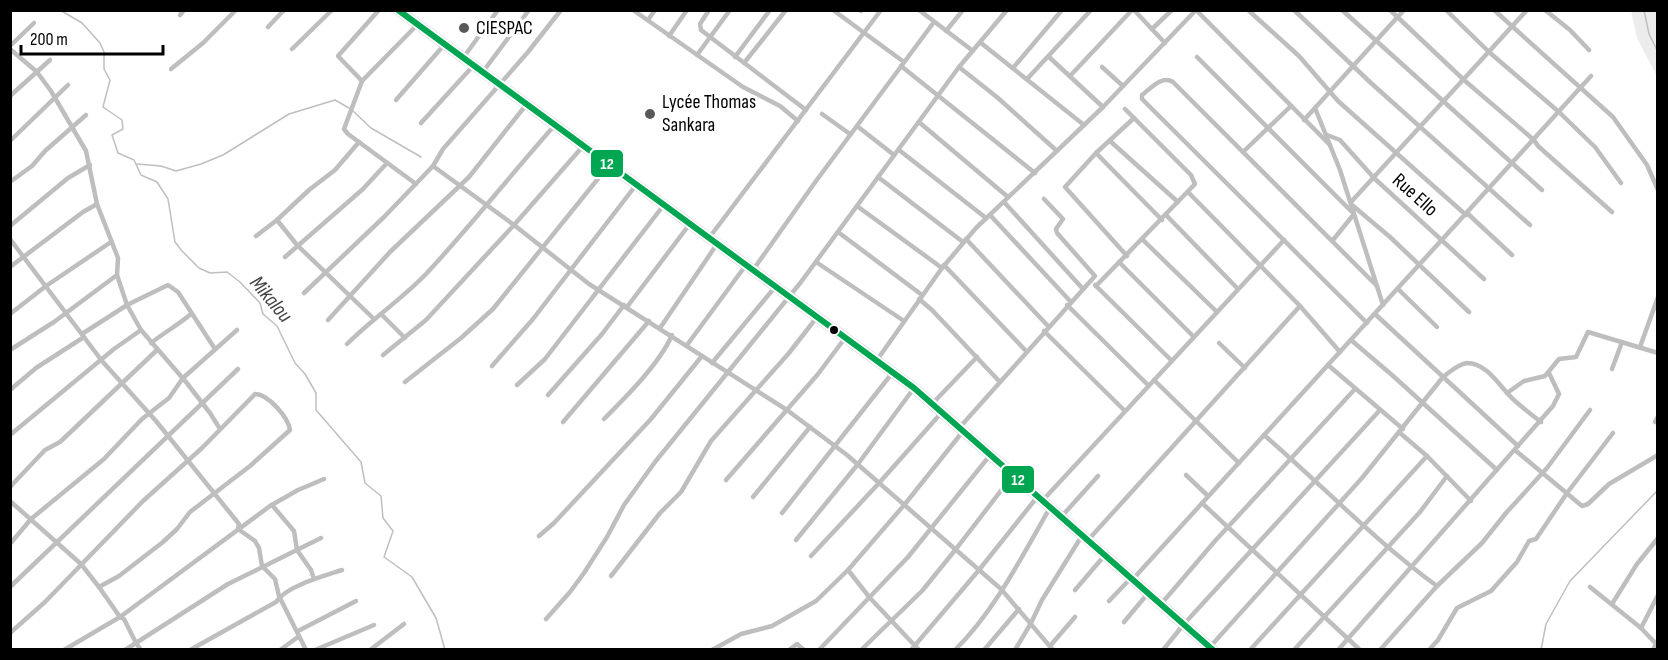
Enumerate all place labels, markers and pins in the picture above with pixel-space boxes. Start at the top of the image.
place label: CIESPAC [476,16,533,40]
marker: CIESPAC [457,21,471,35]
place label: Lycée Thomas Sankara [662,90,756,137]
marker: Lycée Thomas Sankara [643,107,657,121]
unlabelled marker [828,324,840,336]

